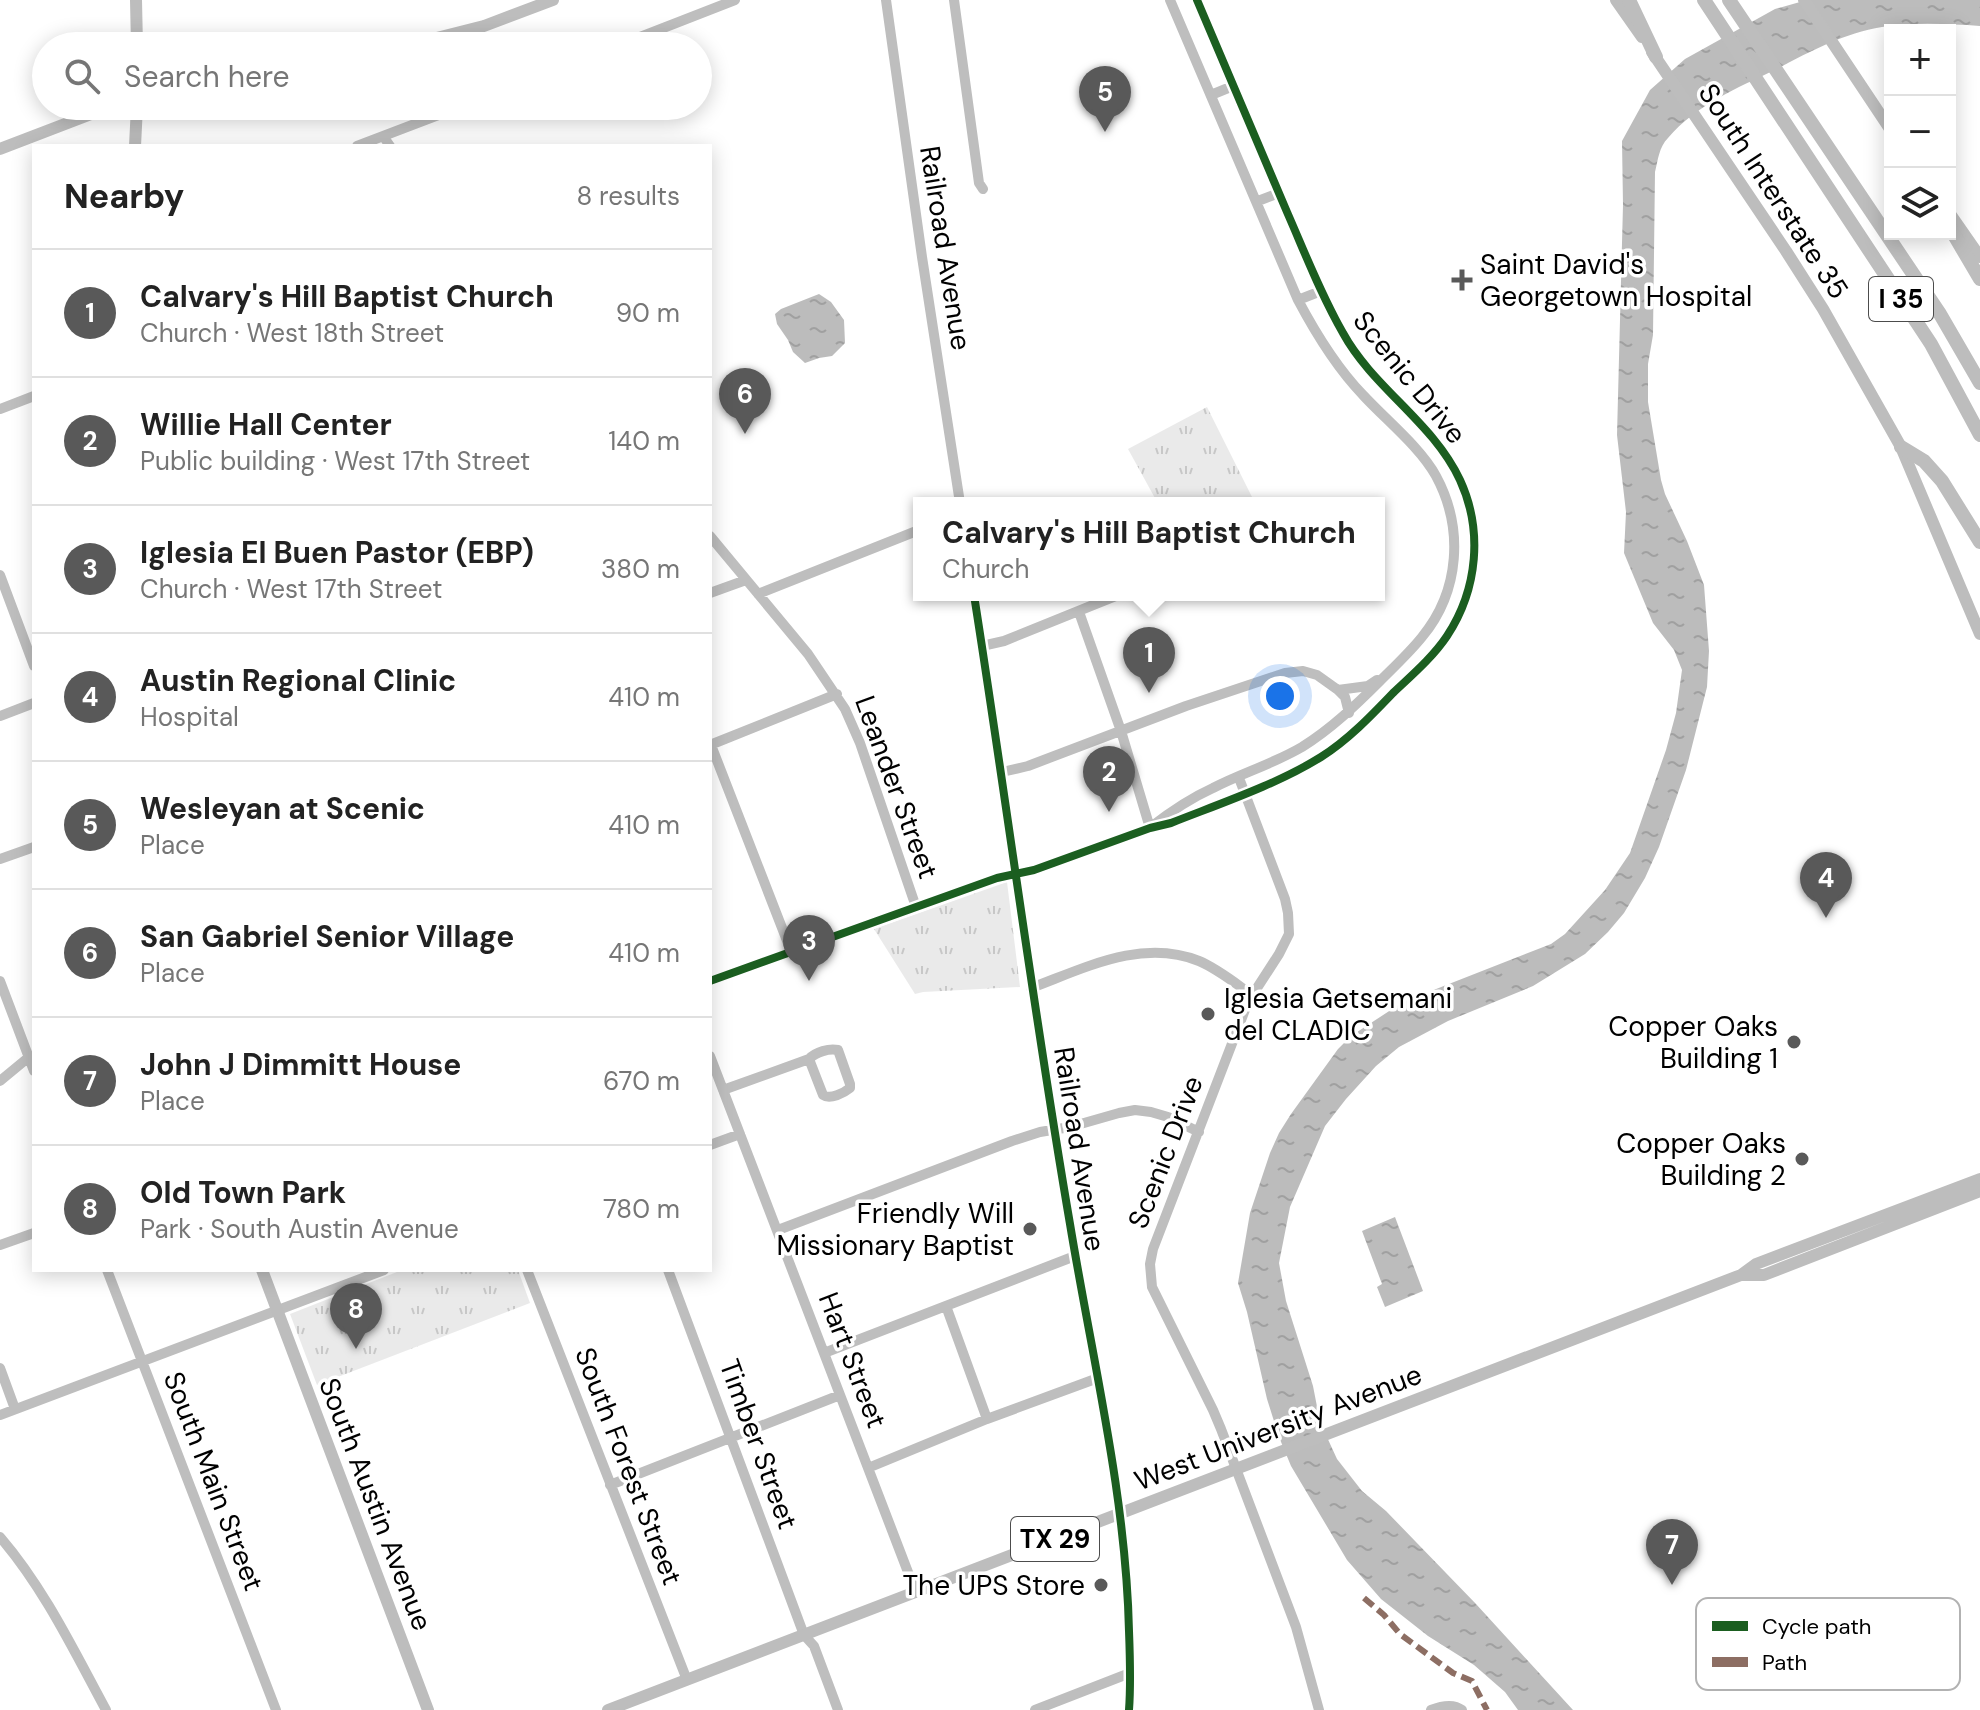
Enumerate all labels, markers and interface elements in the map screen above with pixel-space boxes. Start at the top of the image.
map controls [1884,24,1956,240]
button: + [1884,24,1956,96]
search box [32,32,712,120]
icon: search [60,54,104,98]
text: Search here [124,57,290,96]
pin: 5 [1079,66,1131,132]
street label: South Interstate 35 [1690,76,1857,306]
button: − [1884,96,1956,168]
street label: Railroad Avenue [911,143,980,353]
button: layers [1884,168,1956,240]
text: Nearby [64,174,184,219]
text: 8 results [576,179,680,213]
place label: Saint David's Georgetown Hospital [1480,246,1752,315]
marker: Saint David's Georgetown Hospital [1451,269,1473,291]
text: Calvary's Hill Baptist Church [140,277,554,316]
road number: I 35 [1869,277,1933,321]
text: 1 [85,296,95,330]
text: 90 m [616,296,680,330]
street label: Scenic Drive [1345,303,1475,451]
text: Church · West 18th Street [140,316,444,350]
pin: 6 [719,368,771,434]
text: Willie Hall Center [140,405,392,444]
text: 2 [82,424,98,458]
text: 140 m [608,424,680,458]
text: Public building · West 17th Street [140,444,530,478]
popup [913,497,1385,601]
text: Calvary's Hill Baptist Church [942,513,1356,552]
text: Iglesia El Buen Pastor (EBP) [140,533,534,572]
text: 3 [82,552,98,586]
text: 380 m [601,552,680,586]
text: Church [942,552,1030,586]
text: Church · West 17th Street [140,572,442,606]
pin: 1 [1123,627,1175,693]
text: Austin Regional Clinic [140,661,456,700]
your location [1260,676,1300,716]
text: 4 [82,680,98,714]
text: 410 m [608,680,680,714]
street label: Leander Street [846,691,947,884]
text: Hospital [140,700,239,734]
pin: 2 [1083,746,1135,812]
text: Wesleyan at Scenic [140,789,425,828]
text: 5 [82,808,98,842]
text: 410 m [608,808,680,842]
text: Place [140,828,205,862]
pin: 4 [1800,852,1852,918]
pin: 3 [783,915,835,981]
text: San Gabriel Senior Village [140,917,514,956]
text: 6 [82,936,98,970]
text: 410 m [608,936,680,970]
text: Place [140,956,205,990]
place label: Iglesia Getsemani del CLADIC [1224,980,1452,1049]
marker: Iglesia Getsemani del CLADIC [1199,1005,1217,1023]
place label: Copper Oaks Building 1 [1608,1008,1778,1077]
marker: Copper Oaks Building 1 [1785,1033,1803,1051]
street label: Railroad Avenue [1045,1044,1114,1254]
text: John J Dimmitt House [140,1045,461,1084]
text: 7 [83,1064,97,1098]
text: 670 m [603,1064,680,1098]
street label: Scenic Drive [1119,1071,1212,1234]
text: Place [140,1084,205,1118]
place label: Copper Oaks Building 2 [1616,1125,1786,1194]
marker: Copper Oaks Building 2 [1793,1150,1811,1168]
text: Old Town Park [140,1173,346,1212]
text: 8 [82,1192,98,1226]
text: 780 m [603,1192,680,1226]
place label: Friendly Will Missionary Baptist [776,1195,1014,1264]
text: Park · South Austin Avenue [140,1212,459,1246]
marker: Friendly Will Missionary Baptist [1021,1220,1039,1238]
pin: 8 [330,1283,382,1349]
street label: Hart Street [810,1287,895,1433]
street label: South Forest Street [566,1342,691,1590]
street label: Timber Street [711,1354,806,1534]
street label: West University Avenue [1129,1356,1427,1499]
street label: South Main Street [155,1366,272,1596]
street label: South Austin Avenue [310,1373,441,1636]
road number: TX 29 [1011,1517,1099,1561]
pin: 7 [1646,1519,1698,1585]
place label: The UPS Store [902,1567,1085,1604]
marker: The UPS Store [1092,1576,1110,1594]
legend [1696,1598,1960,1690]
text: Cycle path [1762,1612,1872,1641]
text: Path [1762,1648,1807,1677]

